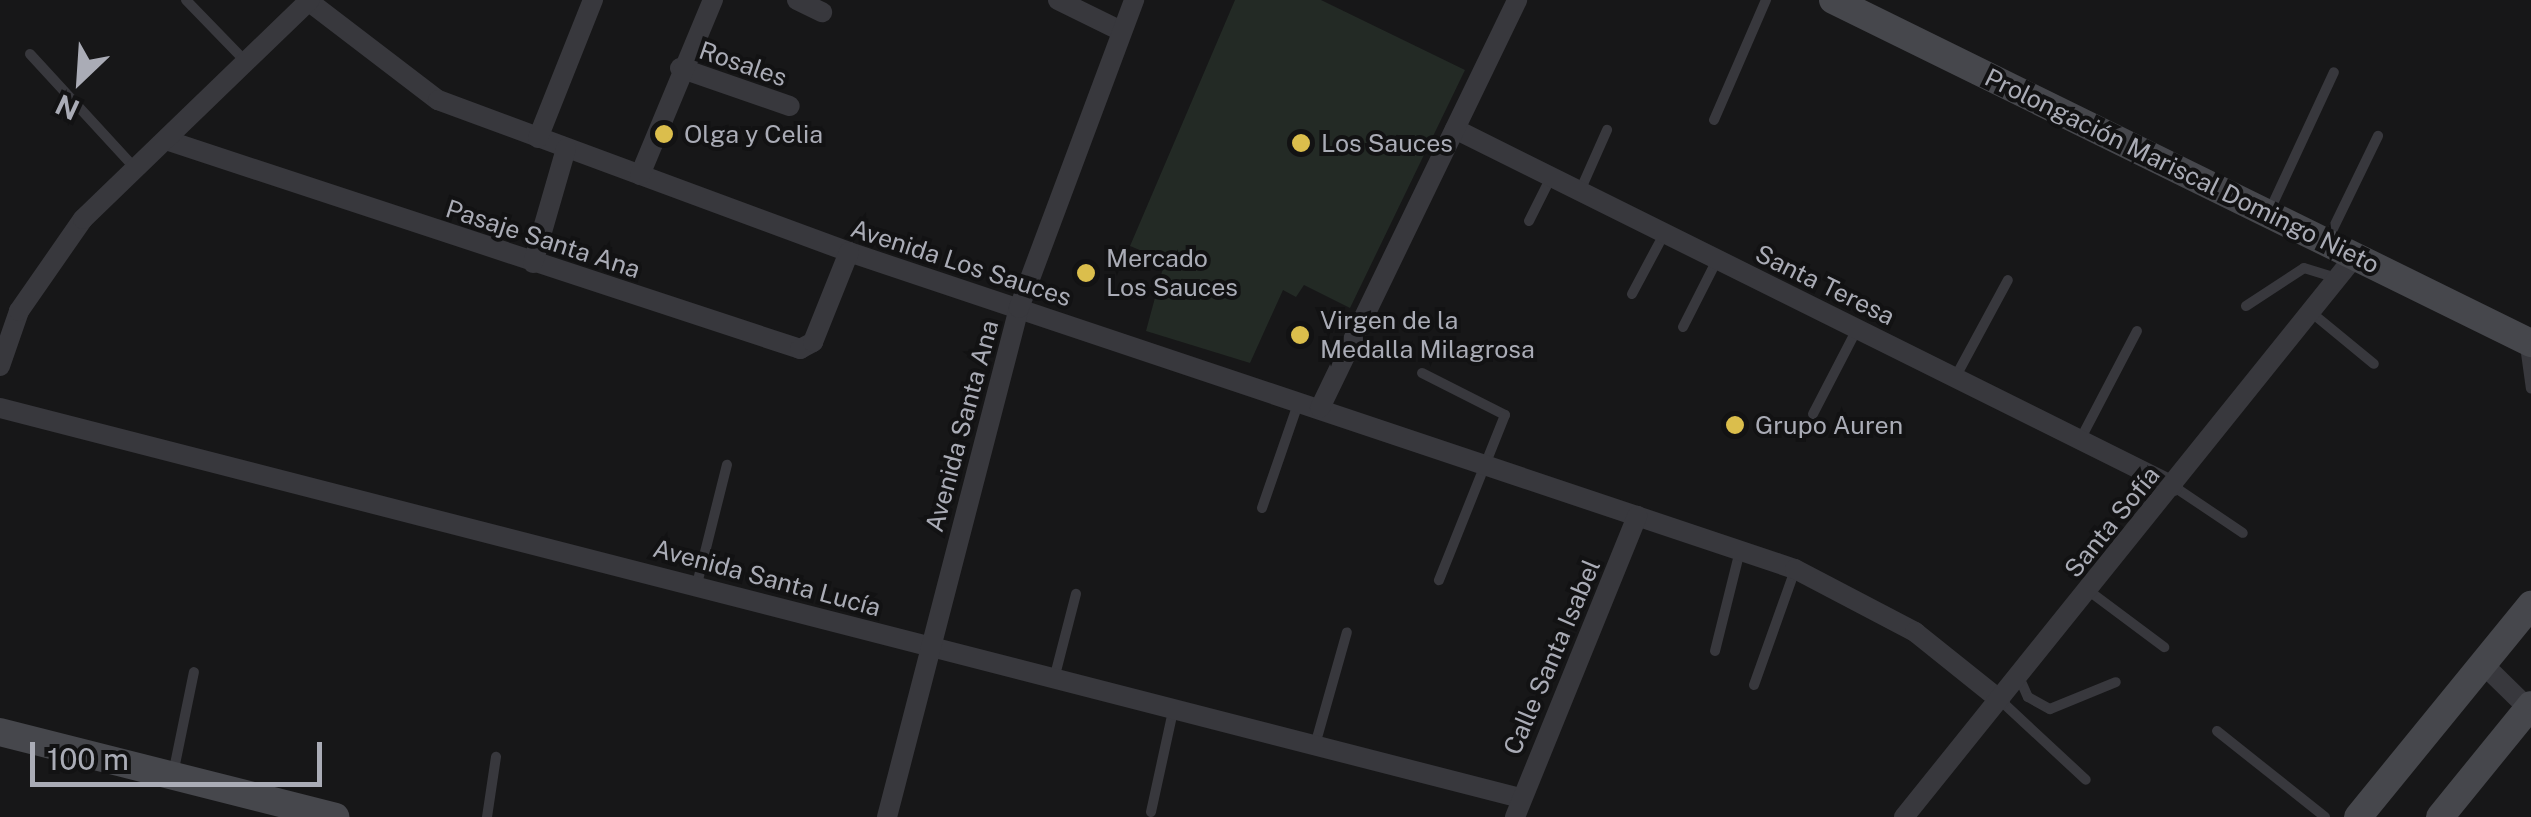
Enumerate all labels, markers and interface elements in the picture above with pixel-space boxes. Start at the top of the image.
north arrow [30,30,130,130]
street label: Rosales [695,35,791,93]
street label: Prolongación Mariscal Domingo Nieto [1980,62,2384,280]
text: N [50,88,84,127]
place label: Olga y Celia [684,119,823,149]
marker: Olga y Celia [653,123,675,145]
place label: Los Sauces [1321,128,1453,158]
marker: Los Sauces [1290,132,1312,154]
street label: Pasaje Santa Ana [442,193,644,285]
street label: Avenida Los Sauces [847,213,1075,313]
street label: Santa Teresa [1750,238,1900,332]
place label: Mercado Los Sauces [1106,244,1238,303]
marker: Mercado Los Sauces [1075,262,1097,284]
place label: Virgen de la Medalla Milagrosa [1320,306,1535,365]
street label: Avenida Santa Ana [919,317,1005,535]
marker: Virgen de la Medalla Milagrosa [1289,324,1311,346]
place label: Grupo Auren [1755,410,1903,440]
marker: Grupo Auren [1724,414,1746,436]
street label: Santa Sofía [2058,460,2166,584]
street label: Avenida Santa Lucía [650,533,884,623]
street label: Calle Santa Isabel [1497,555,1607,759]
scale bar [35,722,328,784]
text: 100 m [47,741,129,777]

